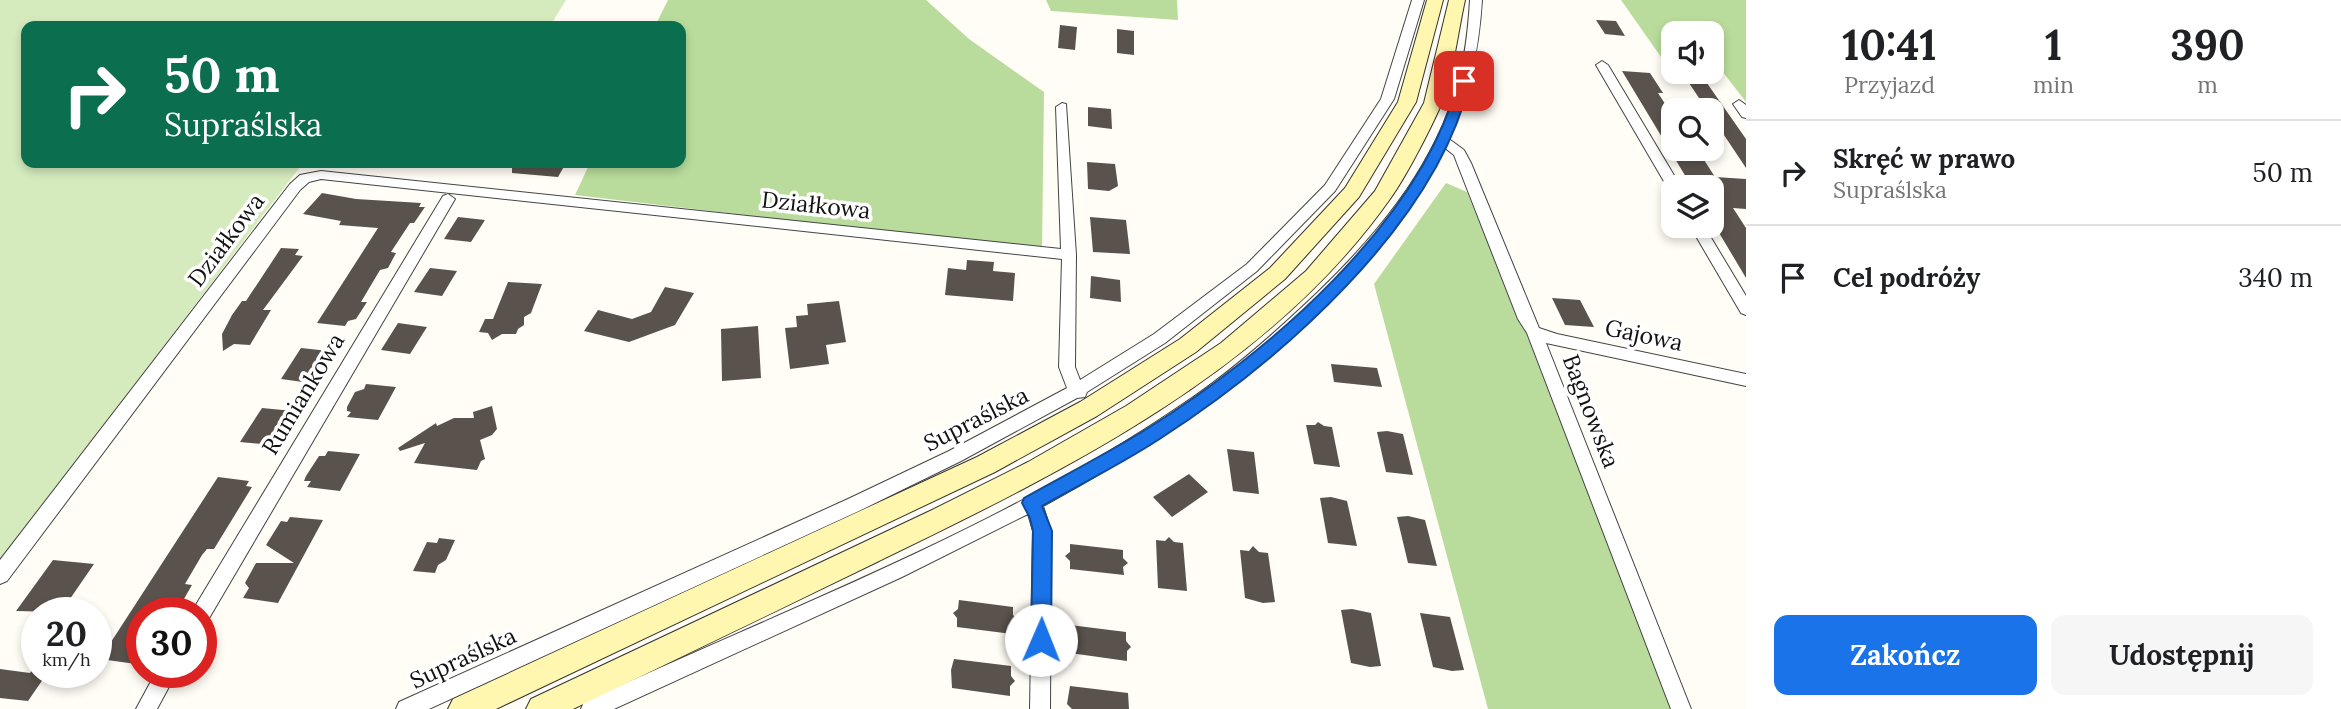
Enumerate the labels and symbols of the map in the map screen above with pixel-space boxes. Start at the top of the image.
pin [1434,51,1494,111]
street label: Działkowa [760,184,872,225]
street label: Działkowa [181,187,270,292]
street label: Gajowa [1603,312,1686,357]
street label: Rumiankowa [255,328,350,460]
street label: Bagnowska [1557,350,1626,472]
street label: Supraślska [918,380,1033,457]
speed limit sign: 30 [126,597,217,688]
position arrow [1004,603,1078,677]
street label: Supraślska [405,620,521,695]

